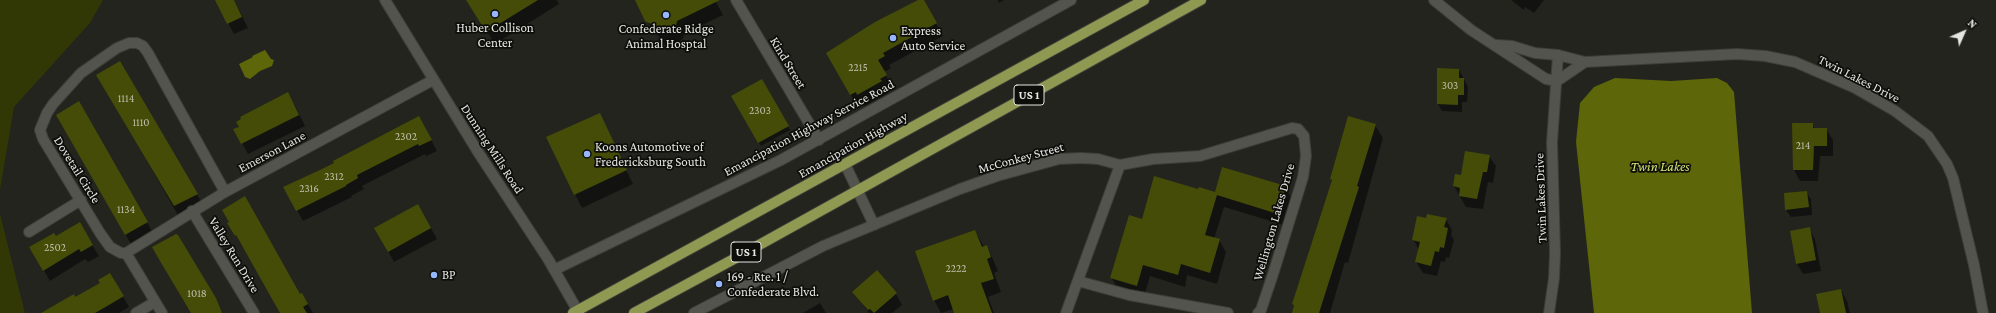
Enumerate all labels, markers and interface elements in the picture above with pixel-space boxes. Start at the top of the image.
marker: Huber Collison Center [490,9,500,19]
marker: Confederate Ridge Animal Hosptal [661,10,671,20]
north arrow [1944,12,1984,52]
text: N [1966,17,1979,30]
place label: Huber Collison Center [456,20,534,51]
place label: Confederate Ridge Animal Hosptal [618,21,714,52]
place label: Express Auto Service [901,23,965,54]
marker: Express Auto Service [888,33,898,43]
street label: Kind Street [766,34,810,92]
street label: Twin Lakes Drive [1816,52,1902,106]
house number: 2215 [848,61,868,75]
street label: Emancipation Highway Service Road [721,76,897,180]
house number: 303 [1442,79,1458,93]
road number: US 1 [1014,85,1044,105]
house number: 1114 [118,92,134,106]
street label: Dunning Mills Road [457,101,527,197]
house number: 2303 [749,104,771,118]
street label: Emancipation Highway [796,109,910,181]
house number: 1110 [132,116,150,130]
street label: Emerson Lane [236,128,308,176]
house number: 2302 [395,130,417,144]
street label: Dovetail Circle [50,134,104,206]
place label: Koons Automotive of Fredericksburg South [595,139,706,170]
street label: McConkey Street [977,139,1065,177]
house number: 214 [1796,139,1810,153]
marker: Koons Automotive of Fredericksburg South [582,149,592,159]
street label: Twin Lakes Drive [1532,153,1550,243]
water label: Twin Lakes [1630,159,1690,175]
street label: Wellington Lakes Drive [1250,162,1298,282]
house number: 2312 [324,170,344,184]
house number: 2316 [299,182,319,196]
house number: 1134 [117,203,135,217]
street label: Valley Run Drive [205,214,263,296]
house number: 2502 [44,241,66,255]
road number: US 1 [731,242,761,262]
house number: 2222 [946,262,966,276]
place label: BP [442,267,456,283]
place label: 169 - Rte. 1 / Confederate Blvd. [727,269,819,300]
marker: BP [429,270,439,280]
marker: 169 - Rte. 1 / Confederate Blvd. [714,279,724,289]
house number: 1018 [187,287,207,301]

